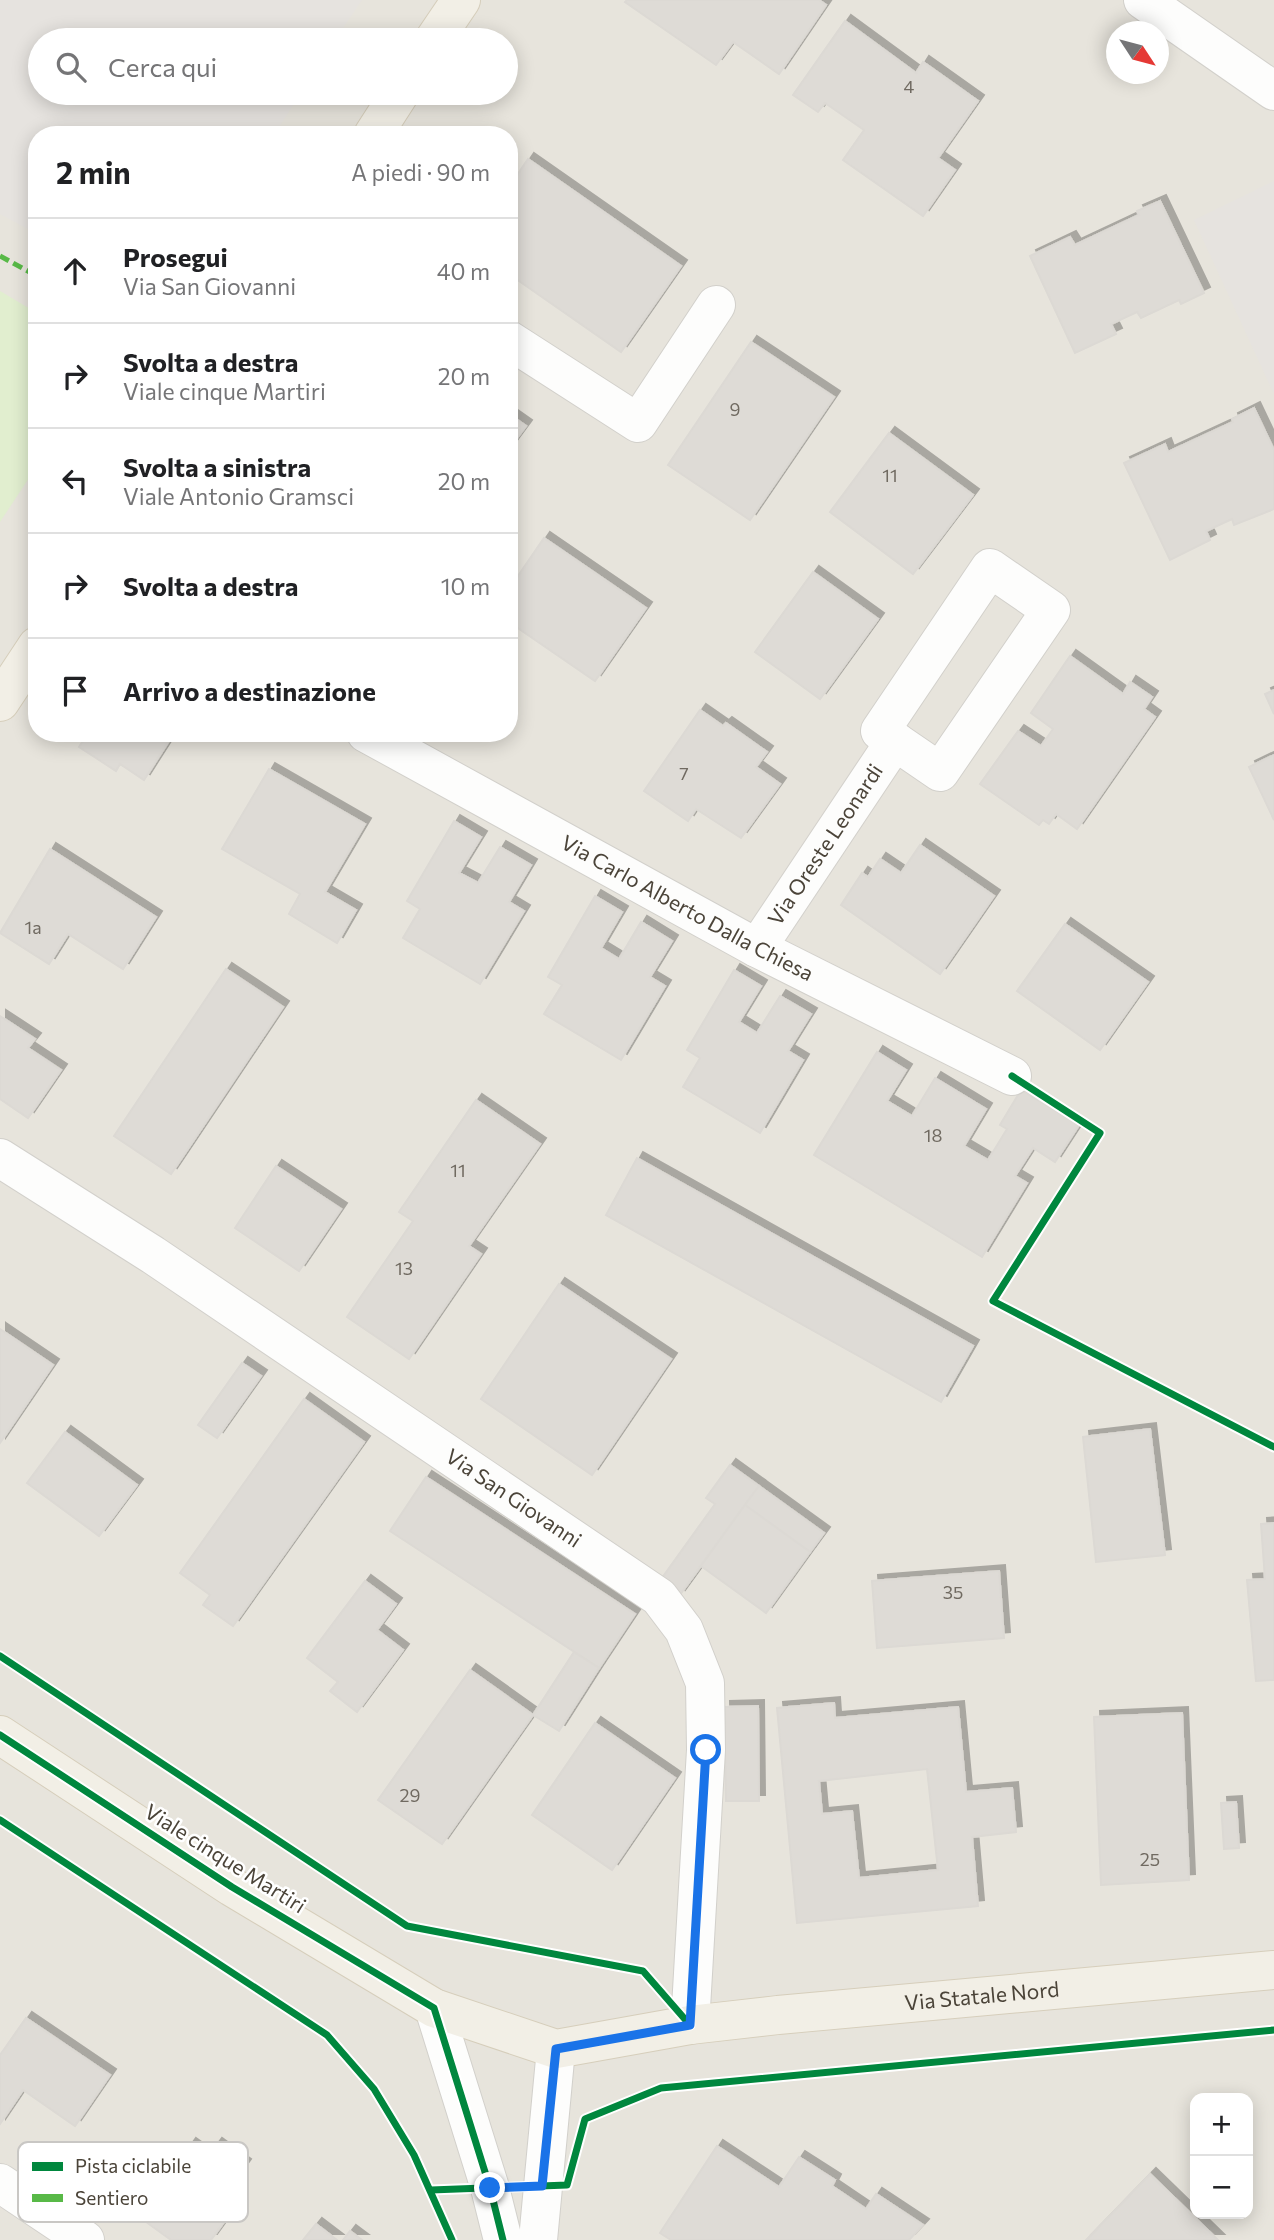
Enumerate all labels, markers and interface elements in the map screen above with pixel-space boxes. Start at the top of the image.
north arrow [1106,21,1169,84]
search box [28,28,518,105]
icon: search [52,48,90,86]
text: Cerca qui [108,51,217,82]
house number: 4 [904,75,915,97]
text: 2 min [56,153,131,190]
text: A piedi · 90 m [351,158,490,186]
text: Prosegui [123,241,228,272]
icon: ahead [56,252,94,290]
text: 40 m [437,257,490,285]
text: Via San Giovanni [123,272,296,300]
text: Svolta a destra [123,346,298,377]
icon: right [56,357,94,395]
text: 20 m [438,362,490,390]
text: Viale cinque Martiri [123,377,326,405]
house number: 9 [730,398,740,420]
text: Svolta a sinistra [123,451,311,482]
icon: left [56,462,94,500]
house number: 11 [882,464,898,486]
text: 20 m [438,467,490,495]
text: Viale Antonio Gramsci [123,482,354,510]
icon: right [56,567,94,605]
text: Svolta a destra [123,570,298,601]
text: 10 m [441,572,490,600]
icon: arrive [56,672,94,710]
text: Arrivo a destinazione [123,675,376,706]
street label: Via Oreste Leonardi [762,759,887,929]
house number: 7 [679,762,689,784]
street label: Via Carlo Alberto Dalla Chiesa [557,829,818,985]
house number: 1a [24,916,42,938]
house number: 18 [924,1124,942,1146]
house number: 11 [450,1159,466,1181]
house number: 13 [395,1257,413,1279]
street label: Via San Giovanni [442,1443,587,1552]
house number: 35 [943,1581,963,1603]
route start [690,1734,721,1765]
house number: 29 [400,1784,420,1806]
street label: Viale cinque Martiri [141,1798,311,1917]
house number: 25 [1140,1848,1160,1870]
street label: Via Statale Nord [903,1976,1060,2014]
map controls [1190,2093,1253,2219]
button: + [1190,2093,1253,2156]
legend [18,2142,248,2222]
text: Pista ciclabile [75,2154,191,2177]
button: − [1190,2156,1253,2219]
route end [474,2172,505,2203]
text: Sentiero [75,2186,148,2209]

